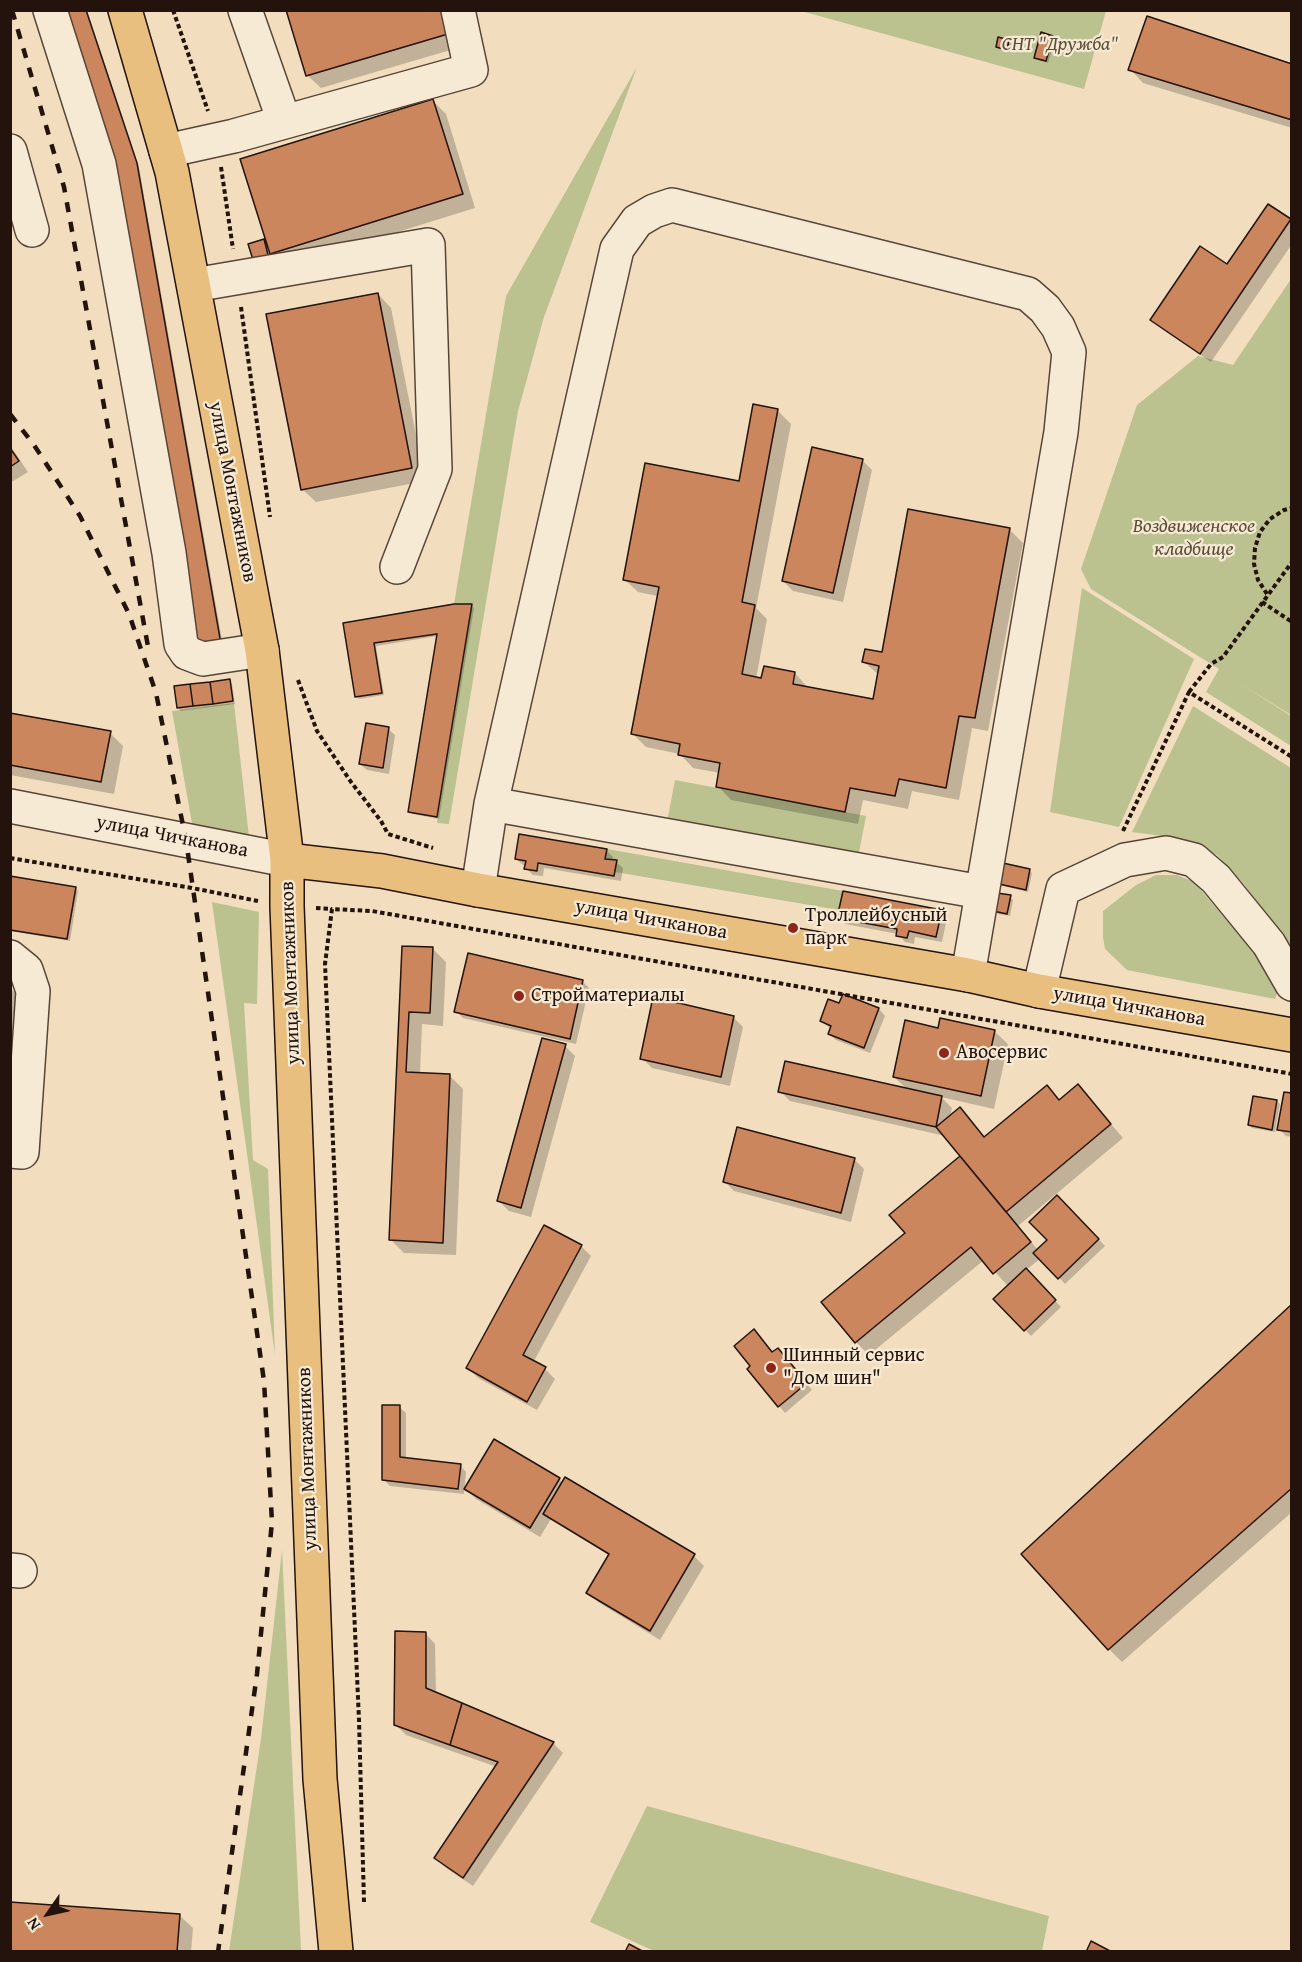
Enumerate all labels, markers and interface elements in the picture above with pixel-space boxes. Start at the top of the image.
park label: СНТ "Дружба" [1002,33,1118,57]
street label: улица Монтажников [203,400,261,584]
park label: Воздвиженское кладбище [1133,515,1255,562]
street label: улица Чичканова [94,811,250,863]
street label: улица Монтажников [276,881,306,1065]
street label: улица Чичканова [573,895,729,945]
place label: Троллейбусный парк [805,904,947,951]
marker: Троллейбусный парк [786,921,800,935]
street label: улица Чичканова [1051,982,1207,1032]
place label: Стройматериалы [531,984,684,1008]
marker: Стройматериалы [512,989,526,1003]
place label: Авосервис [956,1041,1048,1065]
marker: Авосервис [937,1046,951,1060]
place label: Шинный сервис "Дом шин" [783,1344,925,1391]
marker: Шинный сервис "Дом шин" [764,1361,778,1375]
street label: улица Монтажников [293,1367,323,1551]
north arrow [18,1884,78,1944]
text: N [20,1913,46,1935]

